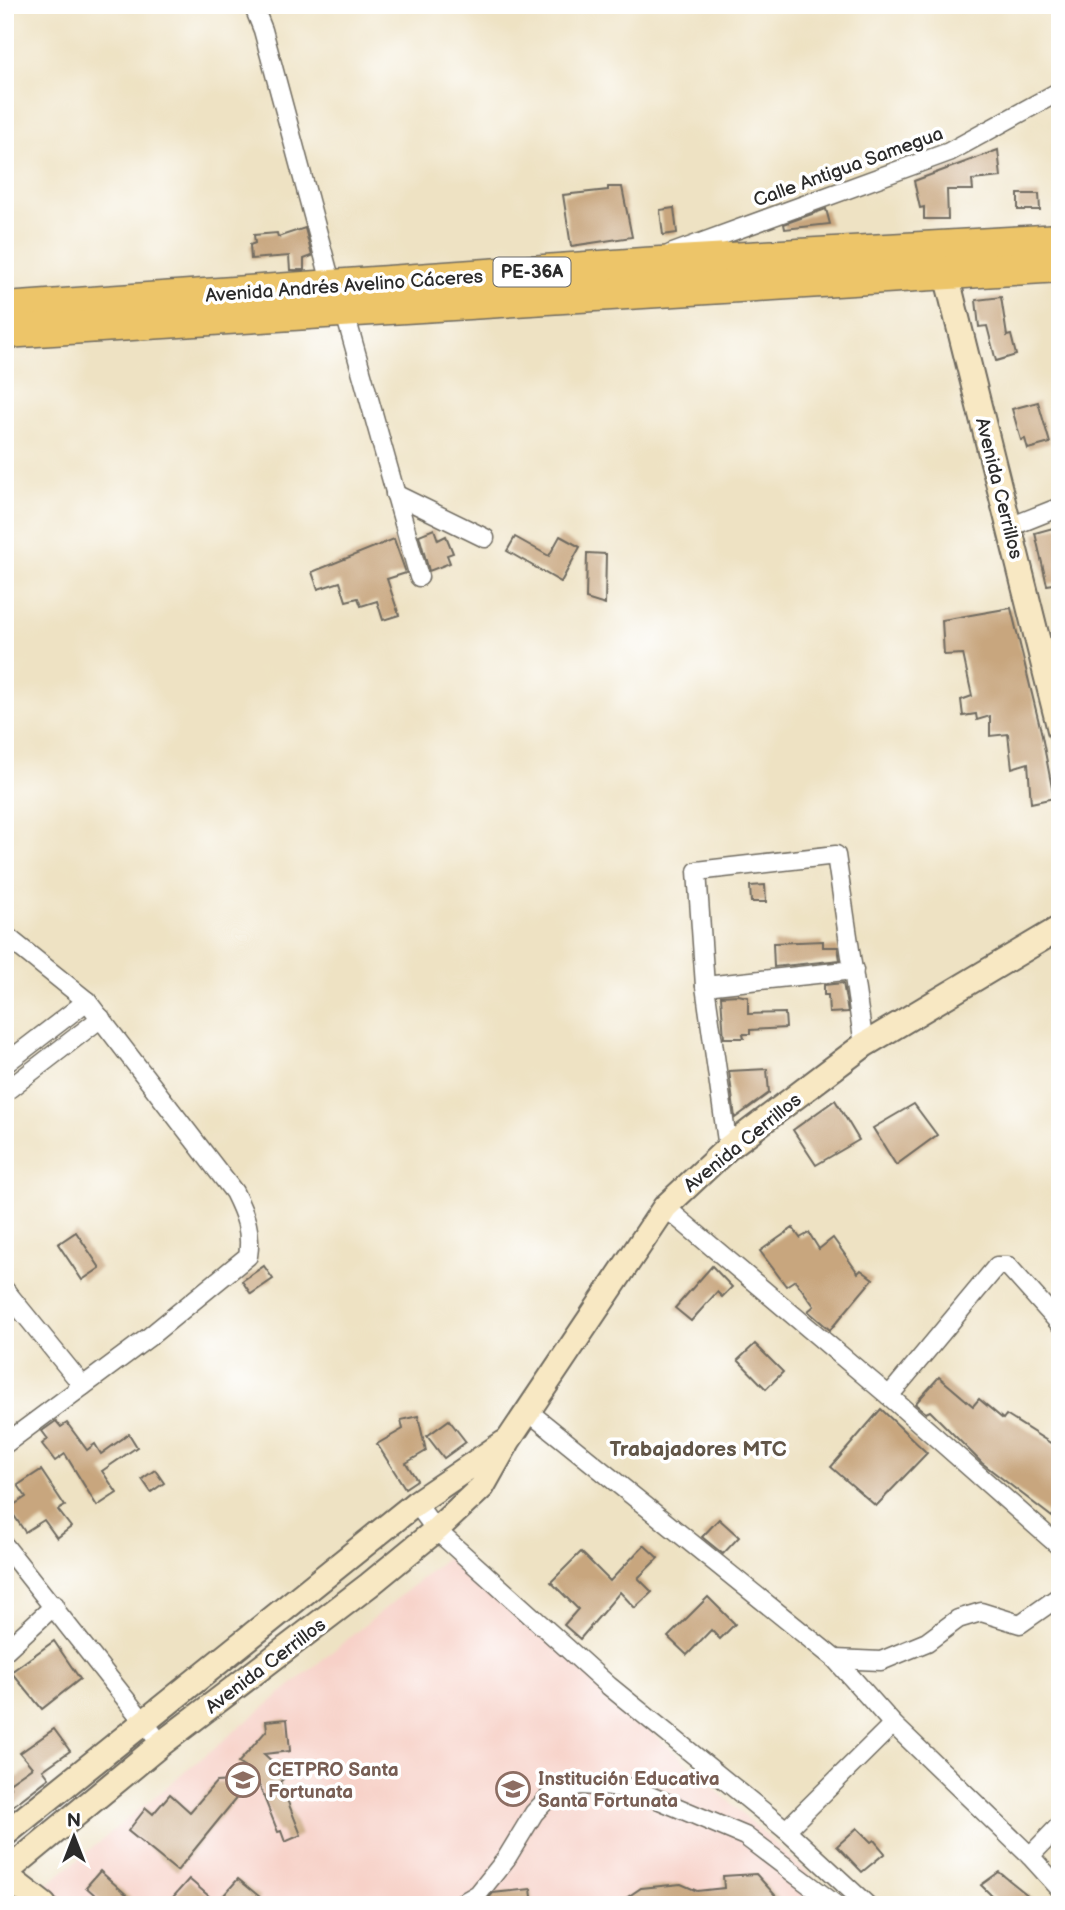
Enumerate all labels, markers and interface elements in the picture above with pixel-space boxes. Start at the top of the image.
street label: Calle Antigua Samegua [751,122,947,212]
road number: PE-36A [494,258,570,286]
street label: Avenida Andrés Avelino Cáceres [204,265,484,308]
street label: Avenida Cerrillos [970,415,1027,561]
street label: Avenida Cerrillos [679,1089,806,1198]
district label: Trabajadores MTC [609,1437,787,1462]
street label: Avenida Cerrillos [201,1613,331,1719]
place label: CETPRO Santa Fortunata [268,1759,399,1804]
school or university icon: CETPRO Santa Fortunata [224,1761,262,1799]
place label: Institución Educativa Santa Fortunata [538,1768,720,1813]
school or university icon: Institución Educativa Santa Fortunata [494,1770,532,1808]
north arrow [38,1801,108,1871]
text: N [67,1810,81,1833]

